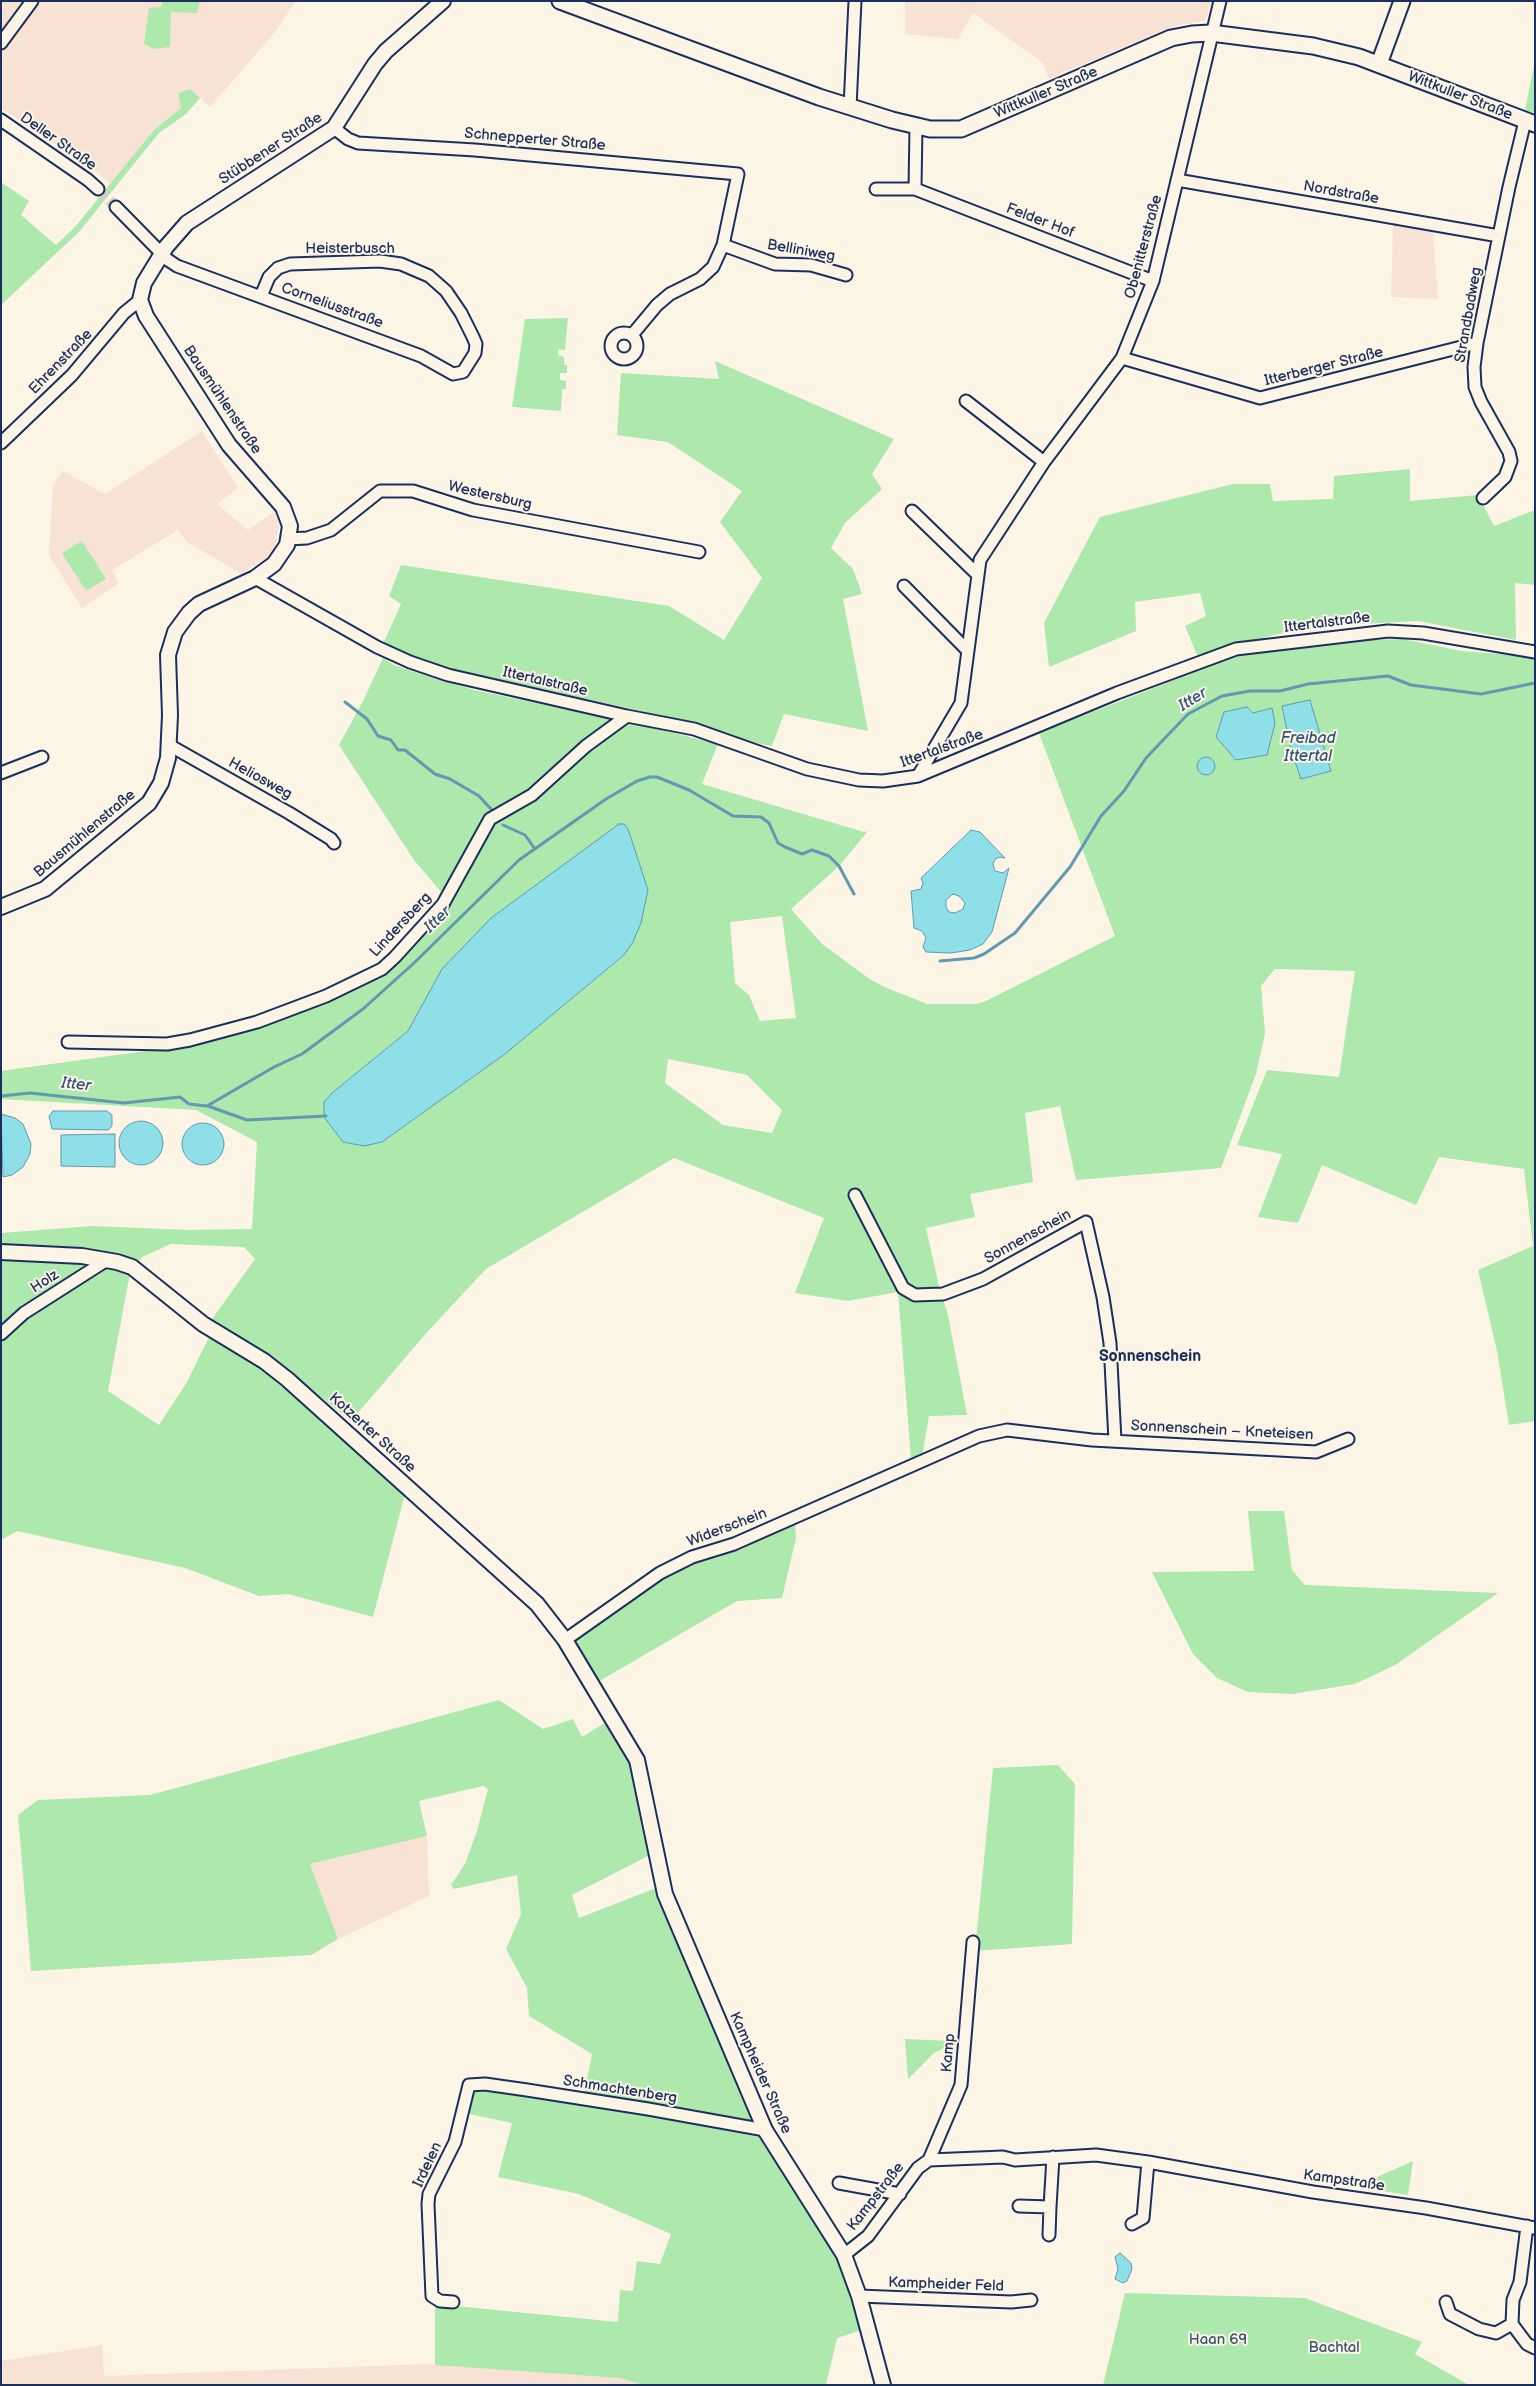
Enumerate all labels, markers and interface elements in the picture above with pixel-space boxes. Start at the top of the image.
street label: Wittkuller Straße [991,63,1101,123]
street label: Wittkuller Straße [1405,68,1515,124]
street label: Deller Straße [16,109,100,175]
street label: Stübbener Straße [216,109,326,189]
street label: Schnepperter Straße [464,125,606,155]
street label: Nordstraße [1302,178,1380,208]
street label: Obenitterstraße [1121,193,1167,301]
street label: Felder Hof [1003,200,1077,242]
street label: Belliniweg [766,236,836,266]
street label: Heisterbusch [305,240,395,258]
street label: Strandbadweg [1452,266,1486,364]
street label: Corneliusstraße [278,279,386,333]
street label: Ehrenstraße [26,326,96,398]
street label: Bausmühlenstraße [179,342,265,458]
street label: Itterberger Straße [1263,344,1385,390]
street label: Westersburg [446,478,534,514]
street label: Ittertalstraße [1283,609,1371,637]
street label: Ittertalstraße [501,663,589,701]
water label: Itter [1175,684,1211,716]
street label: Ittertalstraße [898,726,986,772]
water label: Freibad Ittertal [1280,729,1336,767]
street label: Heliosweg [225,754,295,804]
street label: Bausmühlenstraße [31,786,139,882]
street label: Lindersberg [366,889,436,961]
water label: Itter [421,903,455,937]
water label: Itter [60,1074,92,1096]
street label: Sonnenschein [981,1206,1075,1268]
street label: Holz [28,1266,62,1298]
district label: Sonnenschein [1099,1347,1201,1367]
street label: Kotzerter Straße [325,1389,419,1477]
street label: Sonnenschein – Kneteisen [1130,1417,1314,1445]
street label: Widerschein [685,1505,769,1551]
street label: Kampheider Straße [725,2009,795,2137]
street label: Kamp [938,2033,960,2073]
street label: Schmachtenberg [562,2072,678,2108]
street label: Irdelen [410,2140,446,2190]
street label: Kampstraße [844,2159,908,2235]
street label: Kampstraße [1302,2166,1386,2196]
street label: Kampheider Feld [888,2274,1004,2296]
park label: Haan 69 [1189,2331,1247,2349]
park label: Bachtal [1308,2339,1360,2357]

